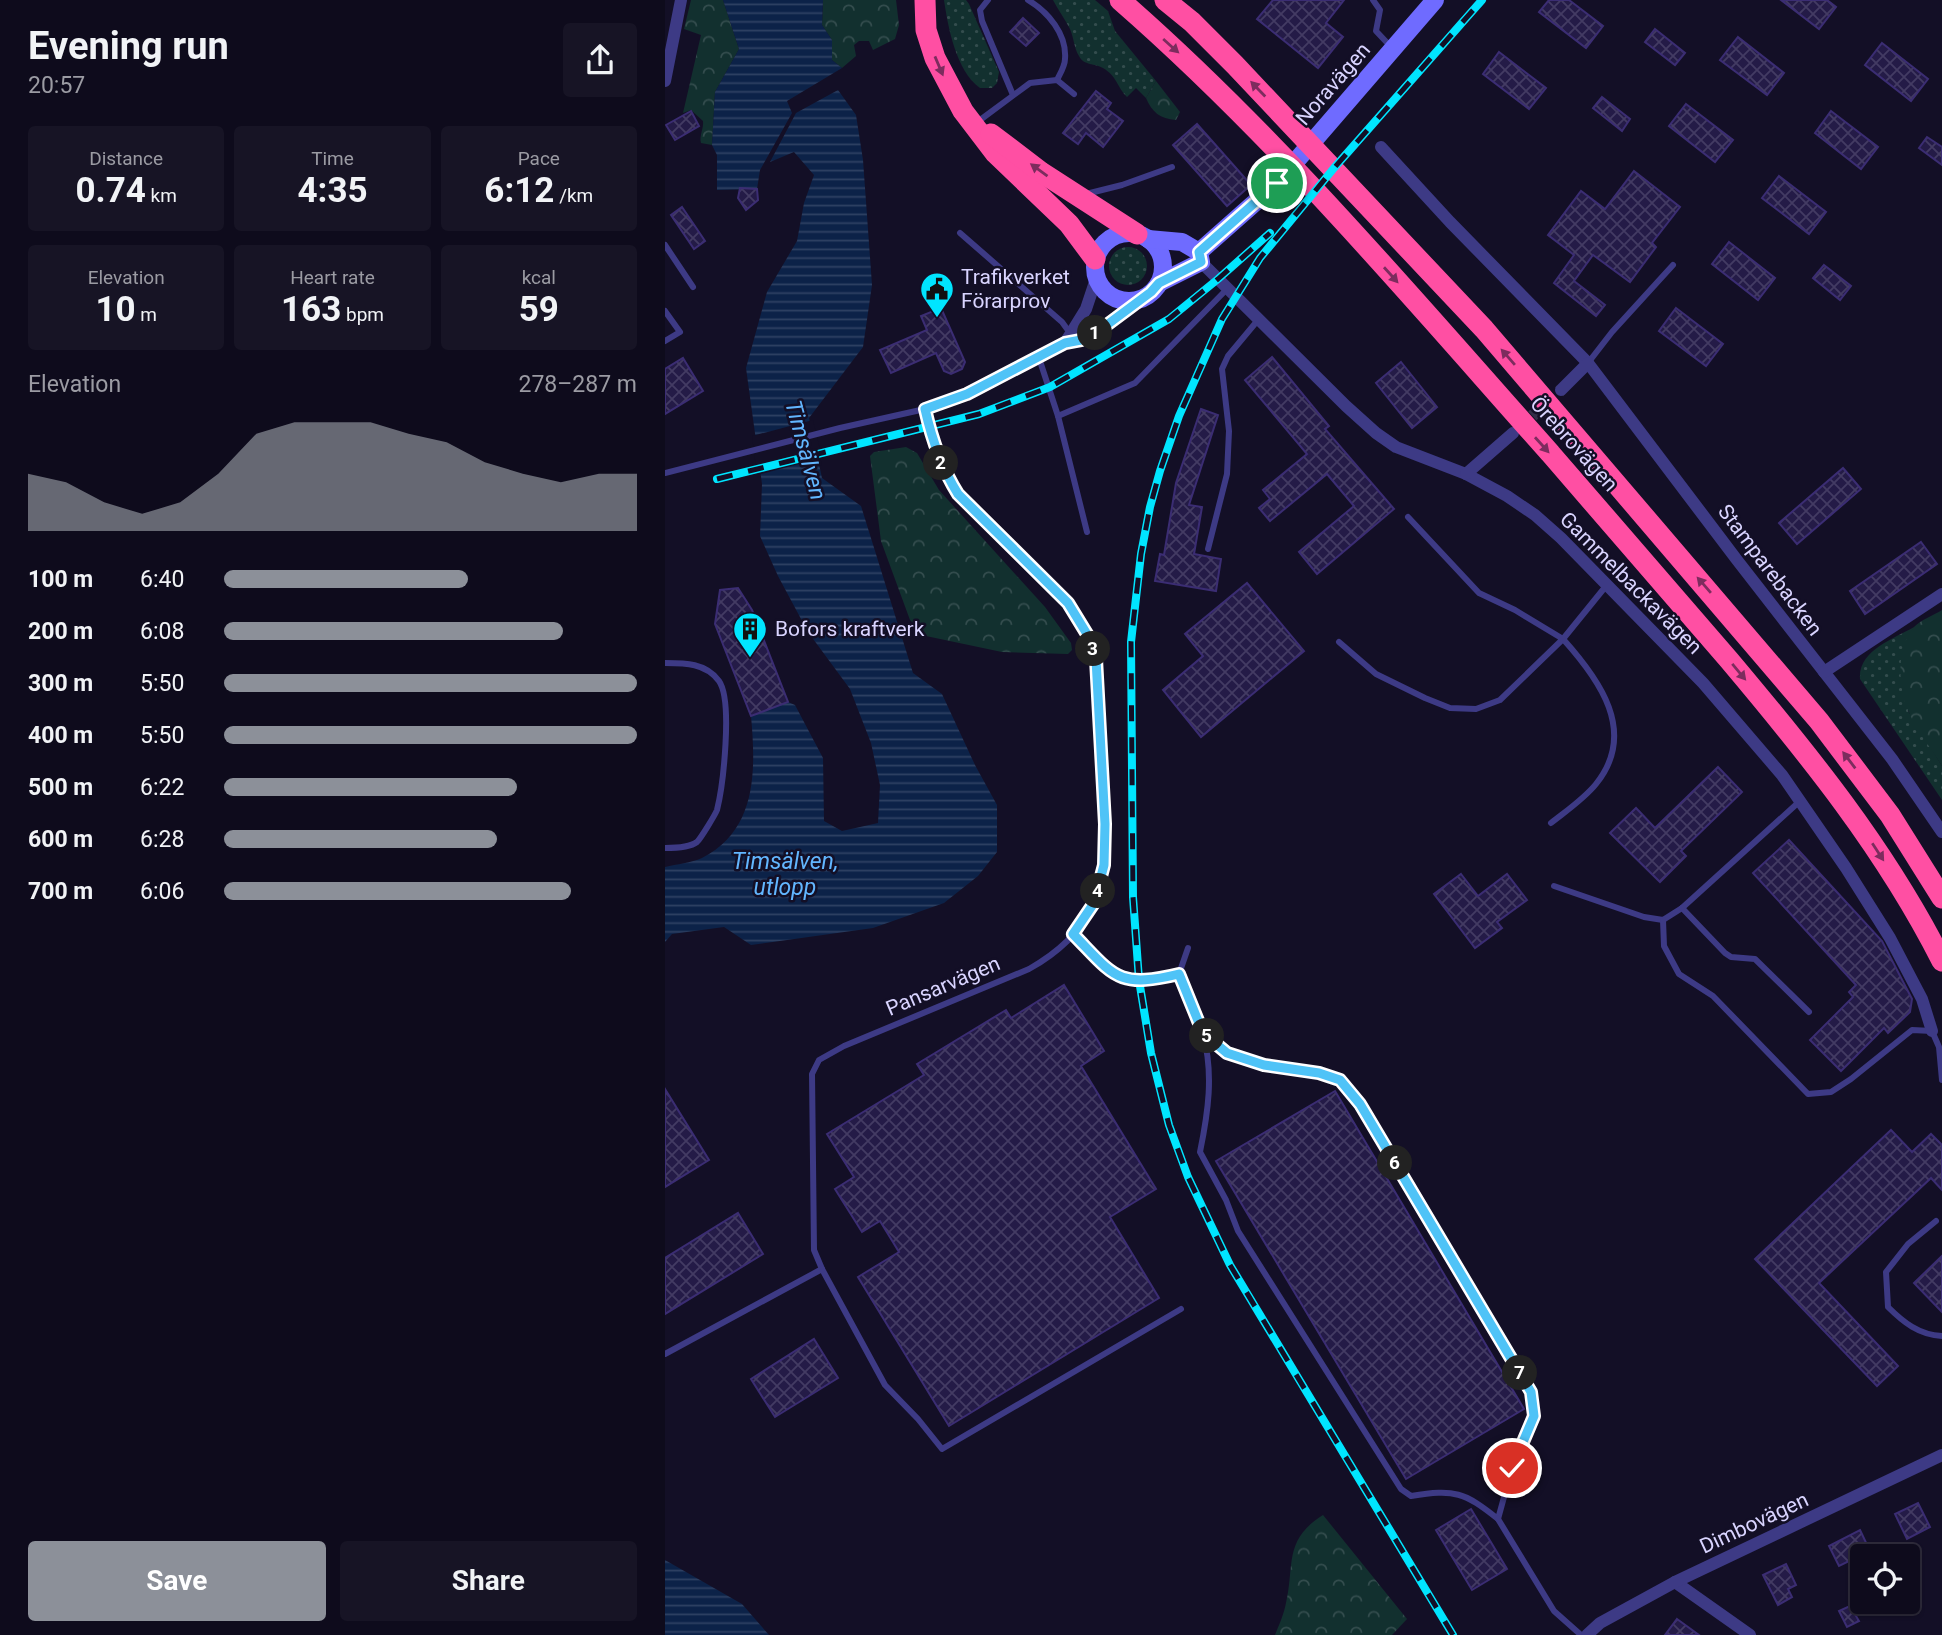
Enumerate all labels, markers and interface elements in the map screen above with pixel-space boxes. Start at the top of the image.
button: share [563,23,637,97]
text: Evening run [28,24,229,68]
one-way arrow [1162,37,1179,53]
street label: Noravägen [1291,38,1375,130]
one-way arrow [933,56,944,77]
text: 20:57 [28,72,85,99]
one-way arrow [1249,81,1266,98]
text: Distance [89,147,163,170]
text: Time [311,147,354,170]
text: Pace [518,147,560,170]
pin [1247,153,1307,213]
one-way arrow [1030,163,1048,177]
icon: arrive [1258,164,1296,202]
text: 0.74 [75,170,146,211]
text: 4:35 [297,170,368,211]
text: 6:12 [484,170,554,211]
text: km [146,184,177,207]
text: /km [554,184,593,207]
place label: Trafikverket Förarprov [961,265,1070,313]
text: Elevation [88,266,165,289]
text: Heart rate [290,266,375,289]
text: kcal [522,266,556,289]
one-way arrow [1382,266,1398,283]
public building icon: Trafikverket Förarprov [918,270,956,319]
text: 10 [95,289,136,330]
text: 163 [281,289,341,330]
text: 59 [519,289,559,330]
text: m [136,303,157,326]
text: bpm [341,303,384,326]
pin: 1 [1077,316,1113,350]
text: 1 [1089,321,1100,344]
one-way arrow [1500,348,1516,366]
text: Elevation [28,371,121,398]
text: 278–287 m [518,371,637,398]
street label: Örebrovägen [1525,392,1623,496]
water label: Timsälven [779,397,832,503]
one-way arrow [1534,436,1550,454]
pin: 2 [923,446,959,480]
text: 2 [935,451,946,474]
street label: Stamparebacken [1713,500,1827,640]
street label: Gammelbackavägen [1555,507,1707,659]
text: 100 m [28,566,93,593]
text: 6:40 [140,566,184,593]
one-way arrow [1696,576,1712,594]
building icon: Bofors kraftverk [731,610,769,659]
place label: Bofors kraftverk [775,617,925,641]
text: 200 m [28,618,93,645]
text: 6:08 [140,618,184,645]
pin: 3 [1075,632,1111,666]
text: 3 [1087,637,1098,660]
one-way arrow [1731,664,1746,681]
text: 300 m [28,670,93,697]
text: 5:50 [140,670,184,697]
text: 400 m [28,722,93,749]
text: 5:50 [140,722,184,749]
one-way arrow [1842,752,1857,770]
text: 500 m [28,774,93,801]
text: 6:22 [140,774,184,801]
text: 600 m [28,826,93,853]
text: 6:28 [140,826,184,853]
one-way arrow [1871,843,1885,861]
water label: Timsälven, utlopp [732,848,838,901]
pin: 4 [1081,874,1115,908]
text: 700 m [28,878,93,905]
text: 6:06 [140,878,184,905]
text: 4 [1092,879,1103,902]
street label: Pansarvägen [882,951,1004,1021]
pin: 5 [1189,1018,1225,1054]
text: 5 [1201,1024,1212,1047]
pin: 6 [1377,1146,1413,1180]
text: 6 [1389,1151,1400,1174]
pin: 7 [1503,1356,1537,1390]
text: 7 [1514,1361,1525,1384]
pin [1482,1438,1542,1498]
icon: check [1493,1449,1531,1487]
street label: Dimbovägen [1696,1487,1812,1559]
button: Save [28,1541,326,1621]
button: Share [340,1541,637,1621]
map controls [1850,1544,1920,1614]
button: locate [1850,1544,1920,1614]

